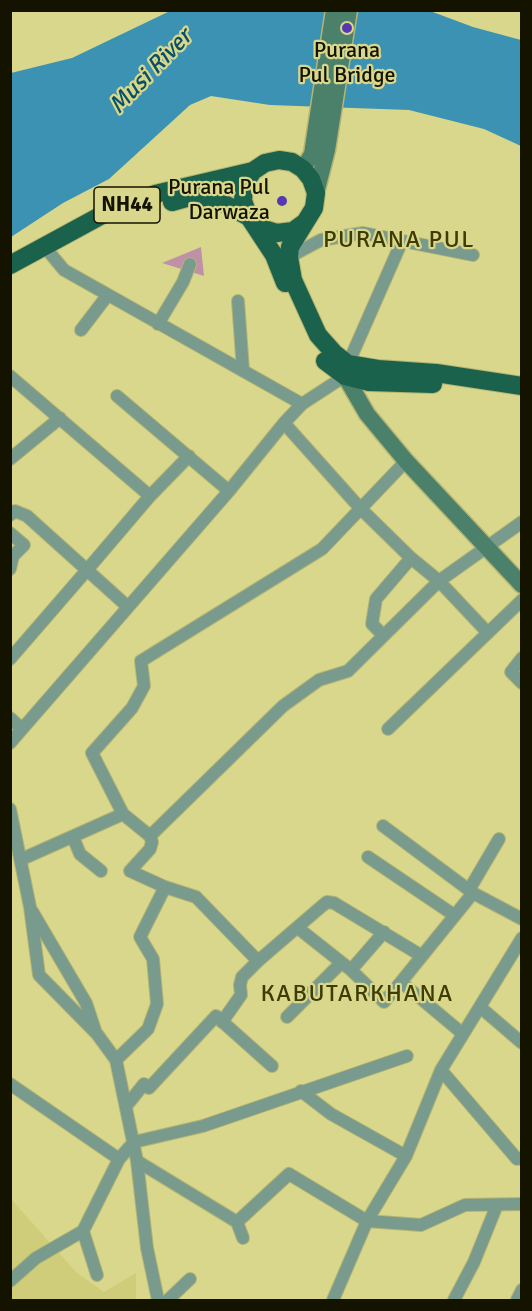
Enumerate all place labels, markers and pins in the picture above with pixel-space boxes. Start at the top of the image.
marker: Purana Pul Bridge [340,21,354,35]
place label: Purana Pul Bridge [298,38,396,90]
place label: Purana Pul Darwaza [168,175,270,226]
marker: Purana Pul Darwaza [275,194,289,208]

